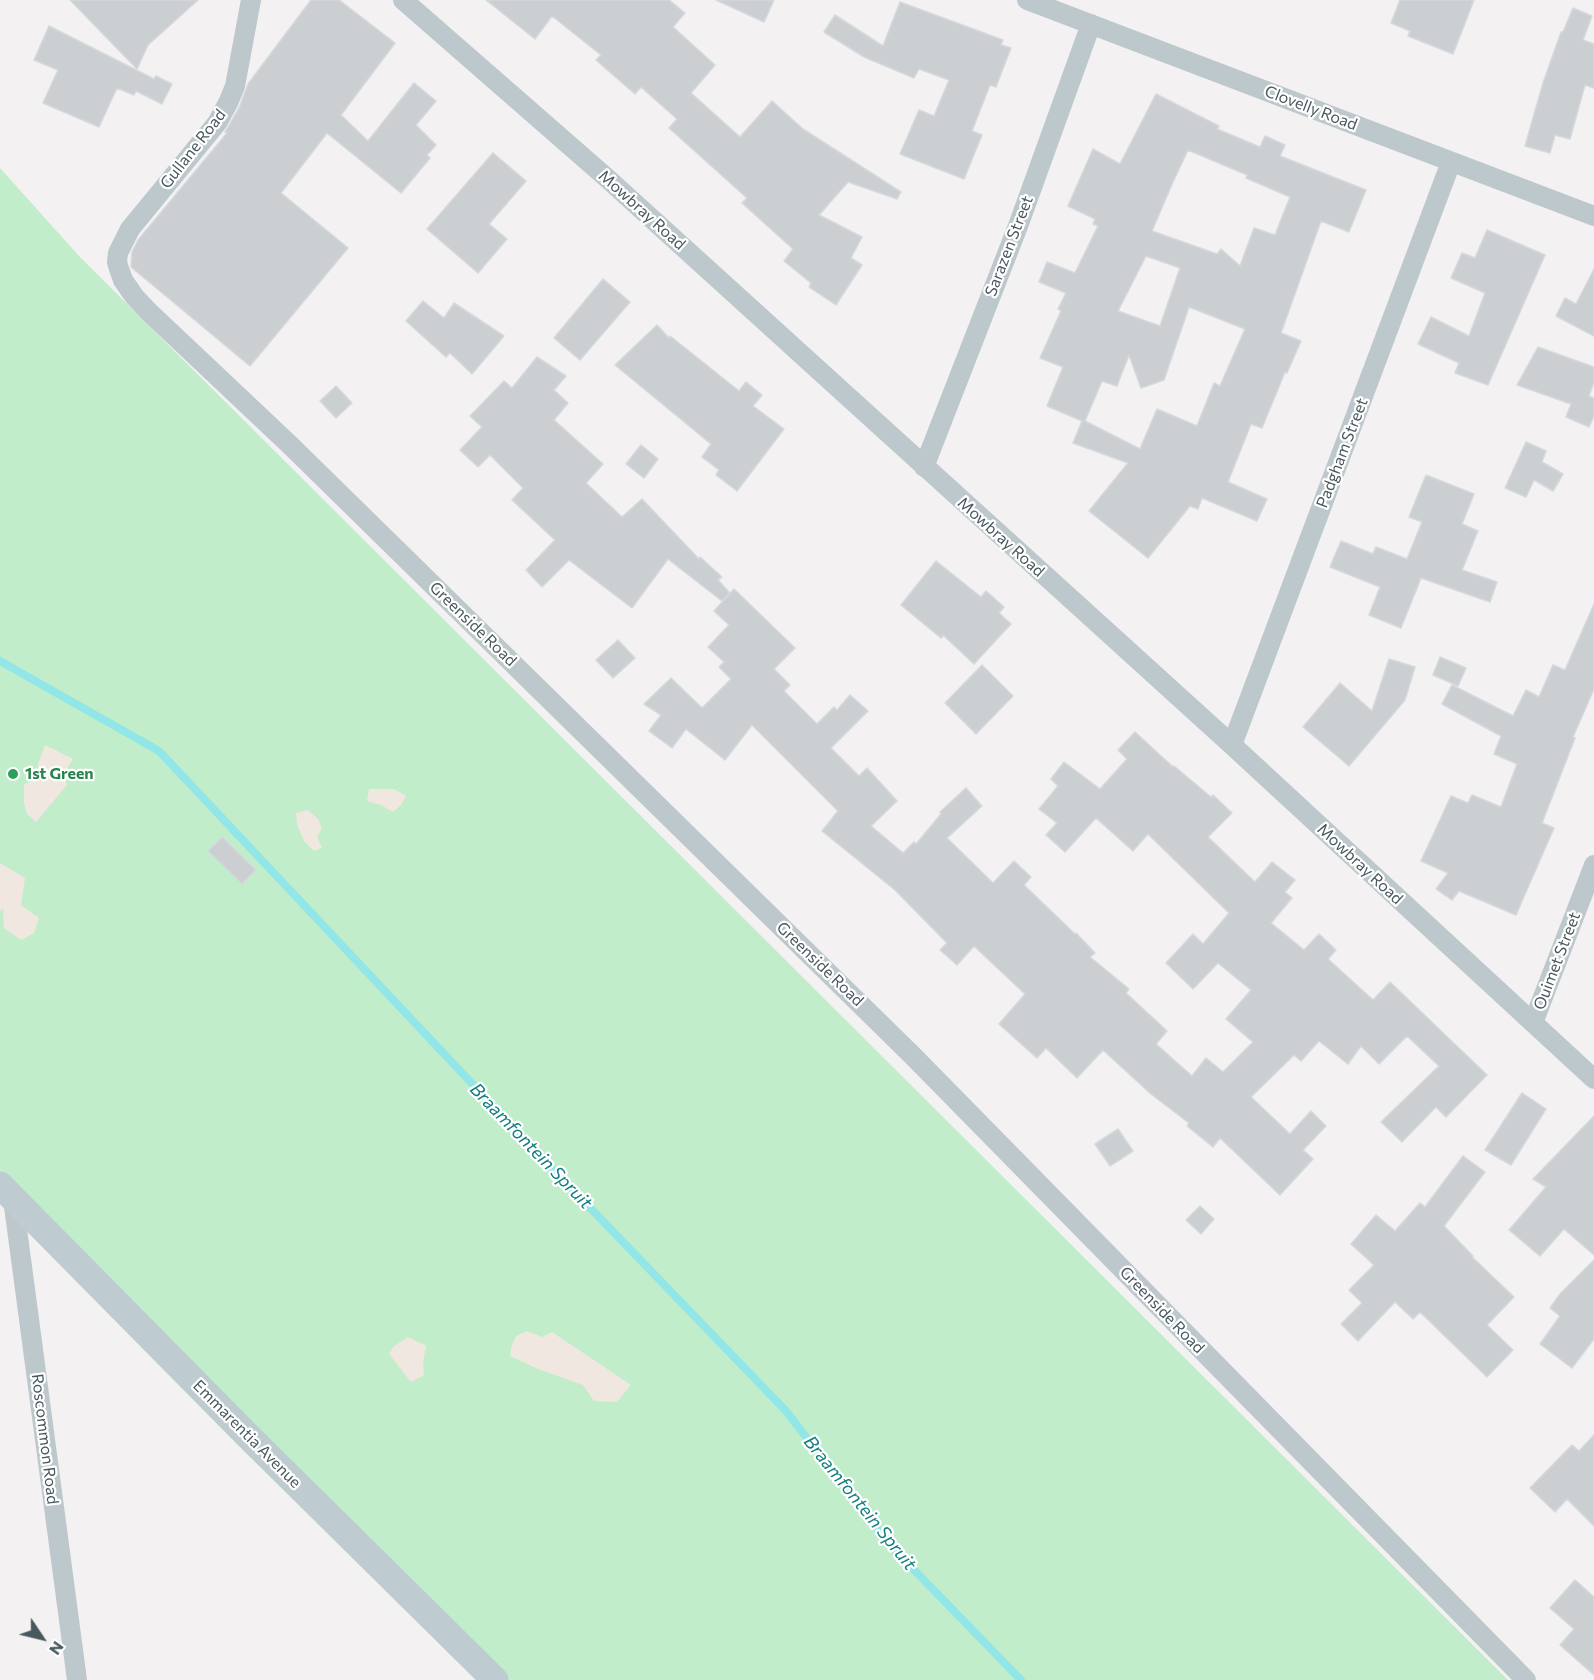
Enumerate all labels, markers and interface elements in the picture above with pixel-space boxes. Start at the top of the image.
street label: Clovelly Road [1262,82,1360,134]
street label: Gullane Road [156,106,230,192]
street label: Mowbray Road [595,166,689,254]
street label: Sarazen Street [981,193,1037,299]
street label: Padgham Street [1312,395,1372,511]
street label: Mowbray Road [954,493,1048,581]
street label: Greenside Road [426,578,520,670]
place label: 1st Green [25,764,94,784]
marker: 1st Green [6,767,20,781]
street label: Mowbray Road [1313,819,1407,909]
street label: Ouimet Street [1530,909,1584,1013]
street label: Greenside Road [773,918,867,1010]
water label: Braamfontein Spruit [465,1079,597,1213]
street label: Greenside Road [1116,1263,1208,1357]
street label: Roscommon Road [27,1373,63,1505]
street label: Emmarentia Avenue [189,1376,305,1492]
water label: Braamfontein Spruit [799,1432,921,1574]
north arrow [12,1608,72,1668]
text: N [46,1638,68,1659]

